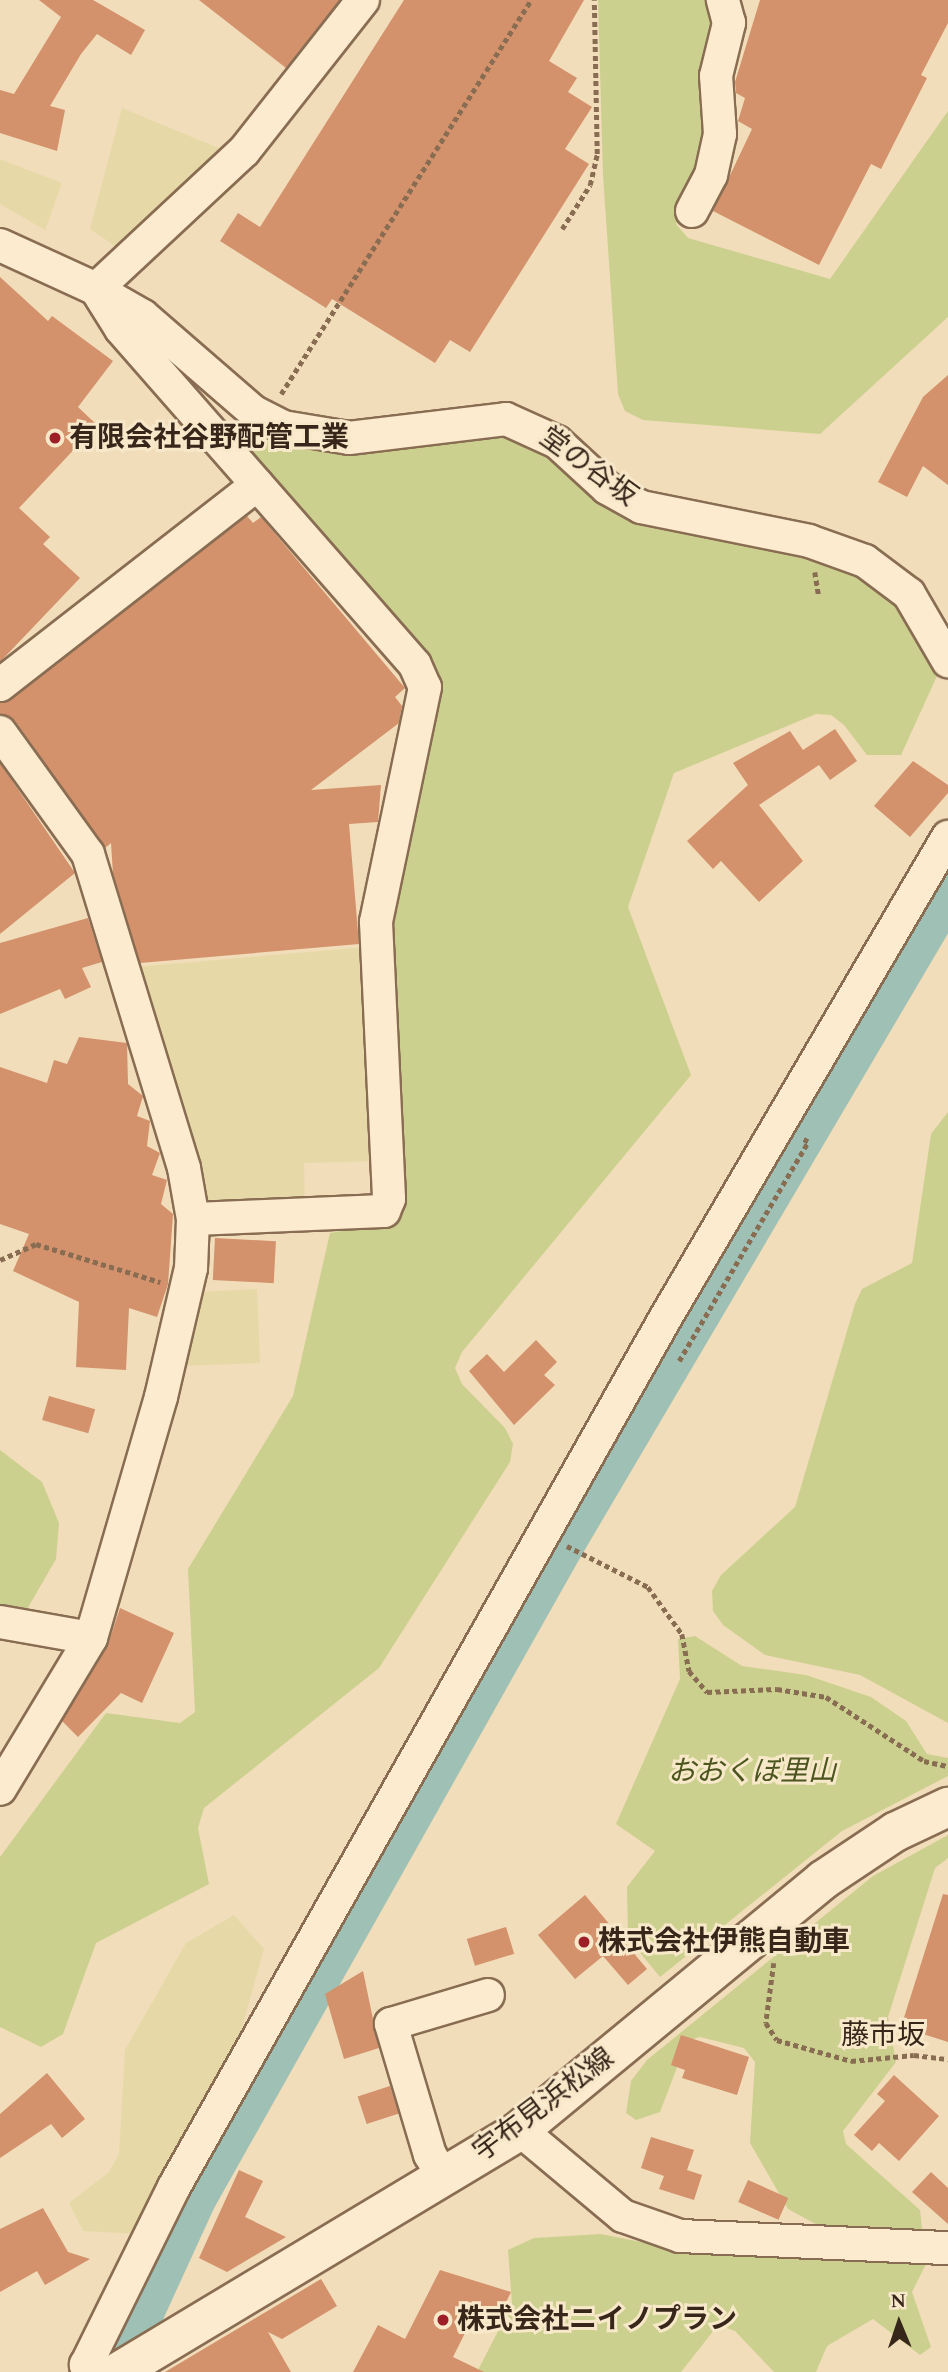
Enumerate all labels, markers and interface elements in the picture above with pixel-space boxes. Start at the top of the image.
street label: 堂の谷坂 [533,420,643,514]
place label: 有限会社谷野配管工業 [69,421,349,455]
marker: 有限会社谷野配管工業 [47,430,63,446]
park label: おおくぼ里山 [668,1755,836,1789]
place label: 株式会社伊熊自動車 [598,1925,850,1959]
marker: 株式会社伊熊自動車 [576,1934,592,1950]
street label: 藤市坂 [841,2019,925,2053]
street label: 宇布見浜松線 [467,2041,621,2169]
text: N [890,2287,907,2316]
north arrow [864,2288,934,2358]
place label: 株式会社ニイノプラン [457,2303,737,2337]
marker: 株式会社ニイノプラン [435,2312,451,2328]

